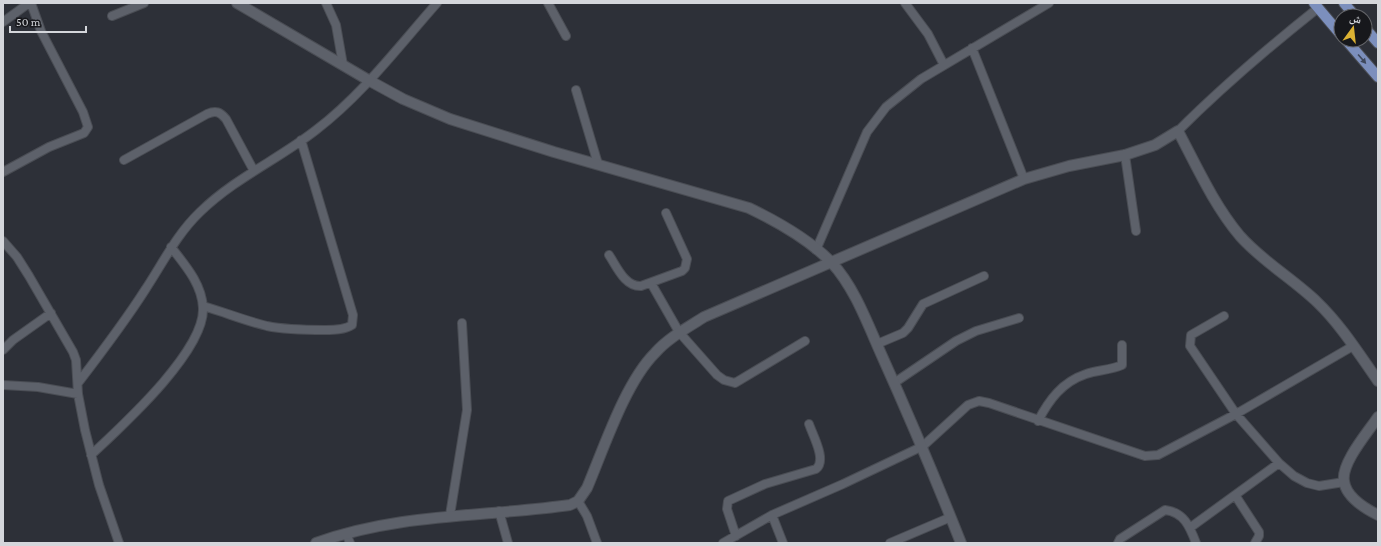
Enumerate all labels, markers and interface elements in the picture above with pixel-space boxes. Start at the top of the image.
scale bar [10,8,86,34]
north arrow [1333,8,1373,48]
text: ش [1348,11,1363,28]
text: 50 m [16,15,41,29]
one-way arrow [1357,53,1366,64]

